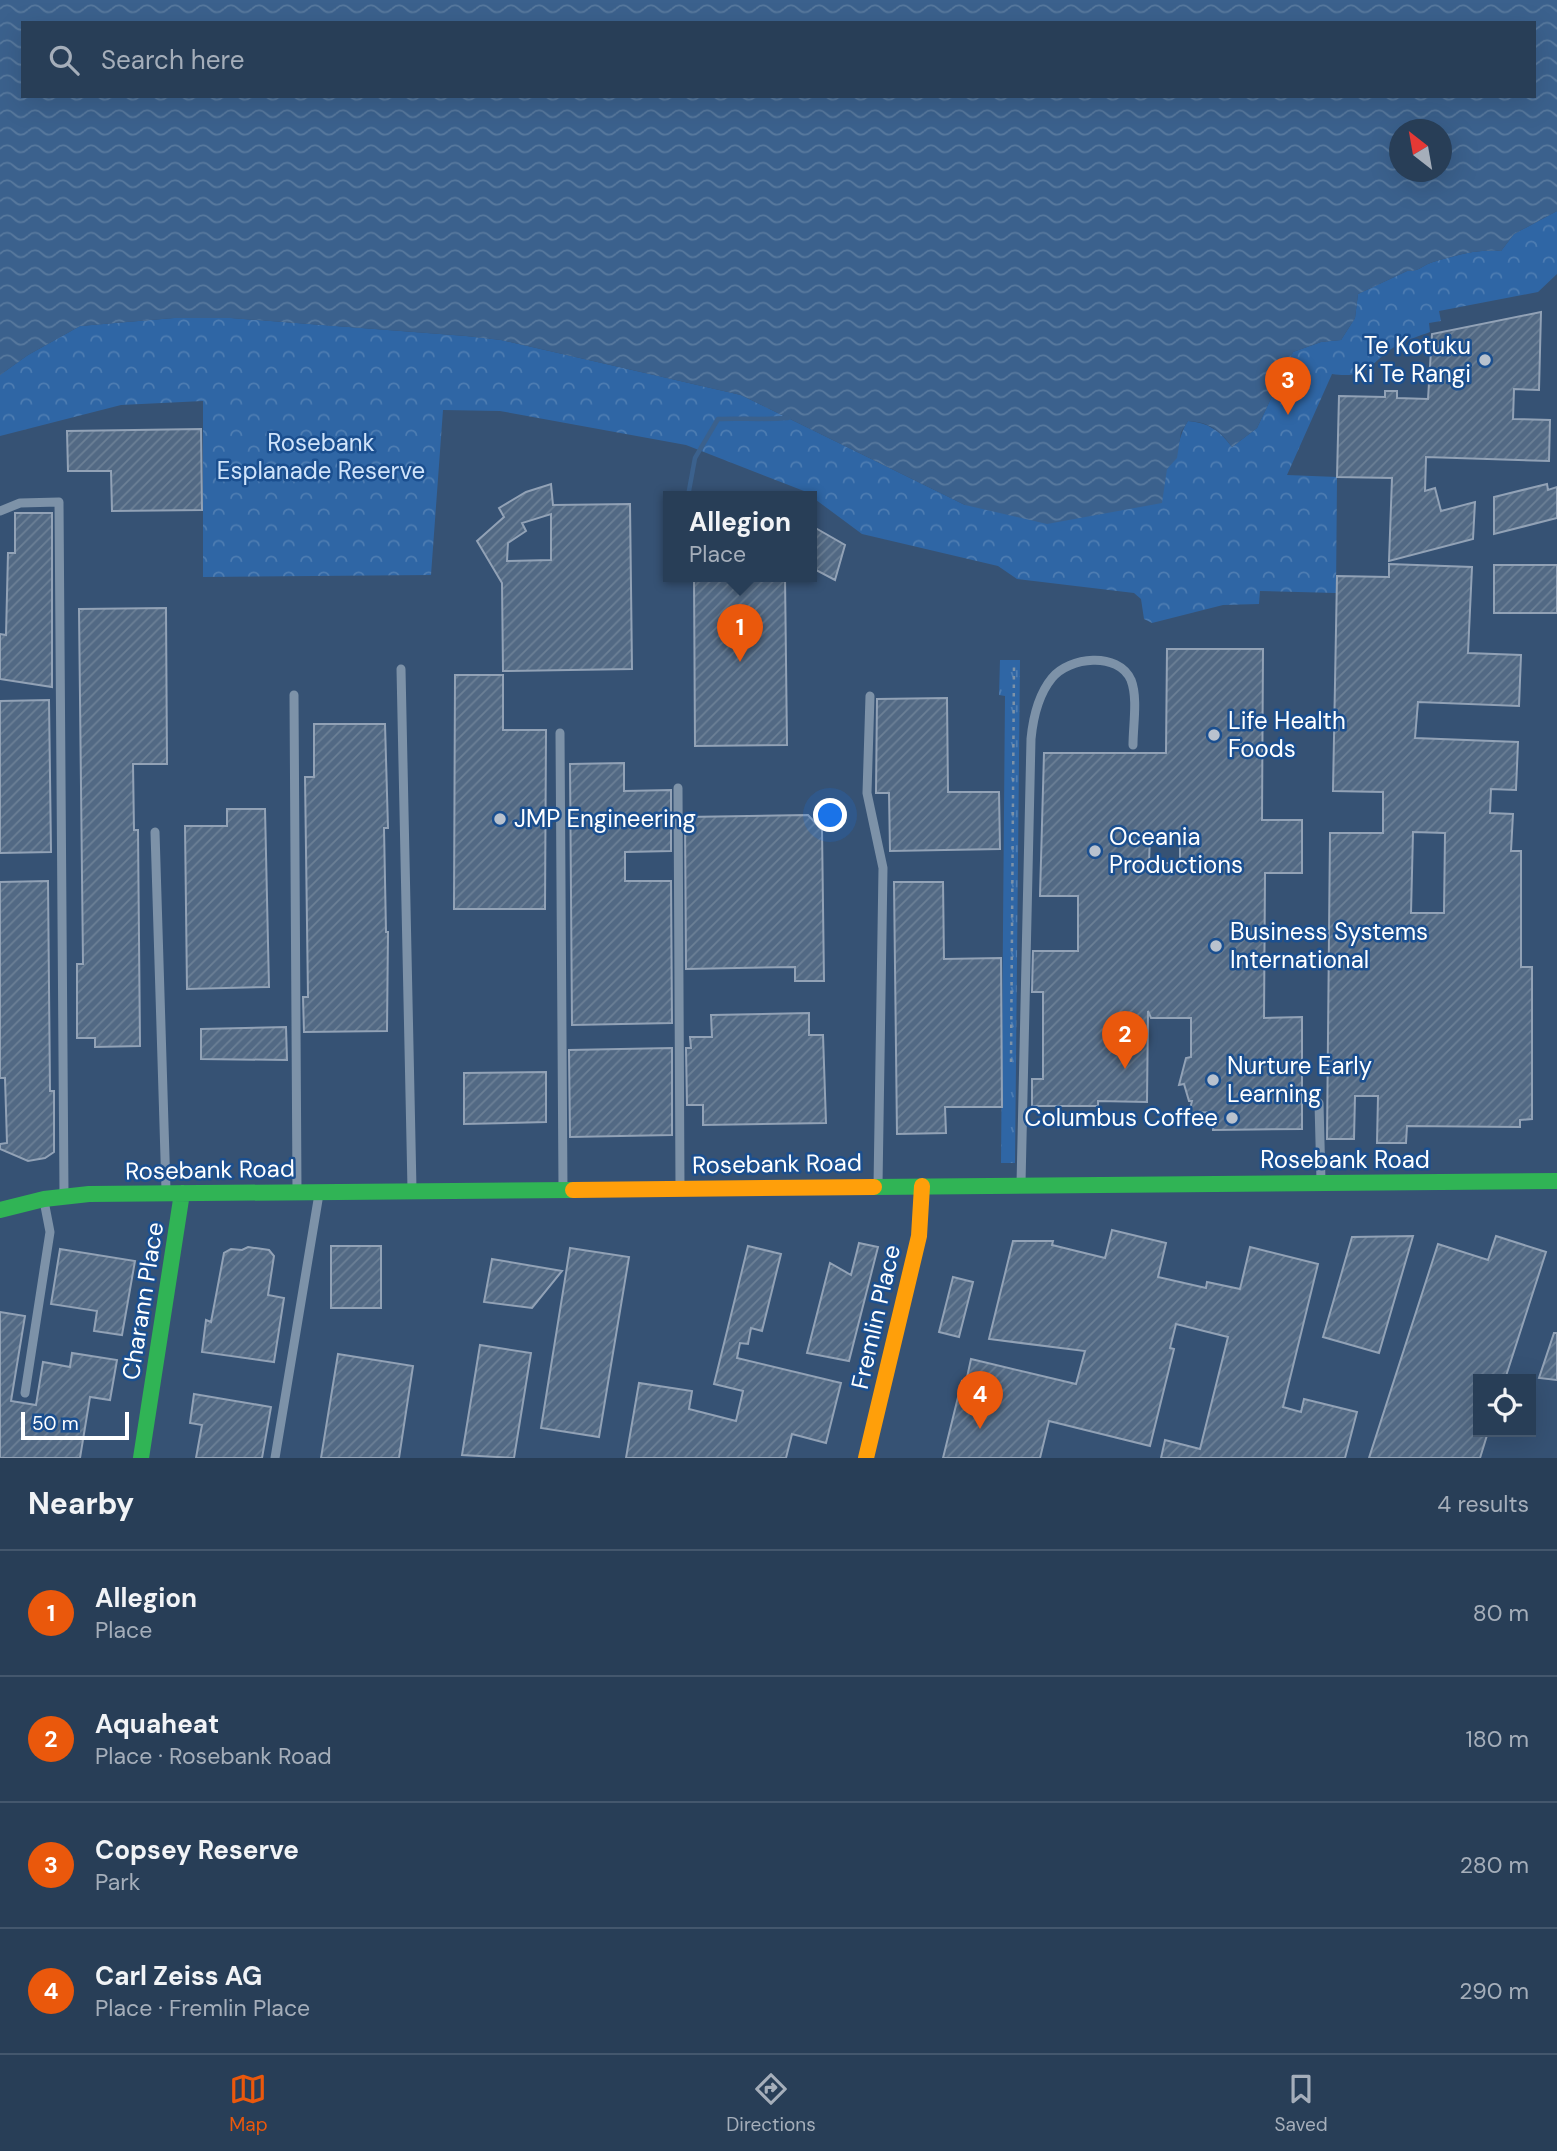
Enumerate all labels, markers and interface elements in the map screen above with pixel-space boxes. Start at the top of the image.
search box [21,21,1536,98]
icon: search [45,41,83,79]
text: Search here [101,43,244,77]
north arrow [1389,119,1452,182]
place label: Te Kotuku Ki Te Rangi [1354,330,1471,389]
marker: Te Kotuku Ki Te Rangi [1477,352,1493,368]
pin: 3 [1265,357,1311,415]
park label: Rosebank Esplanade Reserve [217,427,425,486]
popup [663,491,817,582]
text: Allegion [689,505,791,539]
text: Place [689,539,746,569]
pin: 1 [717,604,763,662]
place label: Life Health Foods [1228,705,1346,764]
marker: Life Health Foods [1206,727,1222,743]
your location [813,798,847,832]
place label: JMP Engineering [514,803,696,834]
marker: JMP Engineering [492,811,508,827]
place label: Oceania Productions [1109,821,1243,880]
marker: Oceania Productions [1087,843,1103,859]
place label: Business Systems International [1230,916,1428,975]
marker: Business Systems International [1208,938,1224,954]
pin: 2 [1102,1011,1148,1069]
place label: Nurture Early Learning [1227,1050,1372,1109]
marker: Nurture Early Learning [1205,1072,1221,1088]
place label: Columbus Coffee [1024,1102,1218,1133]
marker: Columbus Coffee [1224,1110,1240,1126]
street label: Rosebank Road [1260,1144,1430,1175]
street label: Rosebank Road [692,1147,862,1180]
street label: Rosebank Road [125,1153,295,1186]
street label: Charann Place [115,1220,170,1382]
street label: Fremlin Place [844,1242,907,1392]
pin: 4 [957,1371,1003,1429]
map controls [1473,1374,1536,1437]
button: locate [1473,1374,1536,1437]
scale bar [21,1409,130,1441]
text: 50 m [32,1411,79,1436]
text: Nearby [28,1484,134,1523]
text: 4 results [1437,1489,1529,1519]
text: Allegion [95,1581,197,1615]
text: 1 [47,1598,55,1628]
text: 80 m [1473,1598,1529,1628]
text: Place [95,1615,152,1645]
text: Aquaheat [95,1707,219,1741]
text: 2 [44,1724,58,1754]
text: 180 m [1465,1724,1529,1754]
text: Place · Rosebank Road [95,1741,332,1771]
text: Copsey Reserve [95,1833,299,1867]
text: 3 [44,1850,58,1880]
text: 280 m [1460,1850,1529,1880]
text: Park [95,1867,140,1897]
text: Carl Zeiss AG [95,1959,262,1993]
text: 4 [44,1976,58,2006]
text: 290 m [1459,1976,1529,2006]
text: Place · Fremlin Place [95,1993,310,2023]
tab: Map [229,2070,268,2137]
tab: Directions [726,2070,816,2137]
tab: Saved [1274,2070,1328,2137]

